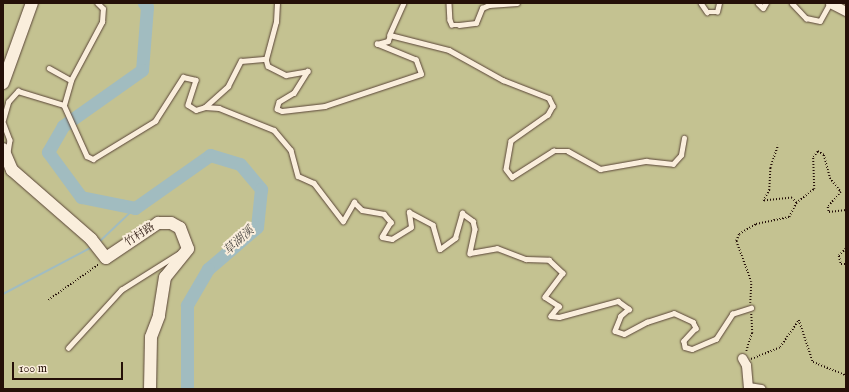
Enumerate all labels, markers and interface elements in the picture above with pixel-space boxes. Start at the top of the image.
street label: 竹村路 [123,220,157,250]
water label: 草湖溪 [221,224,257,258]
scale bar [14,354,125,380]
text: 100 m [19,361,47,376]

